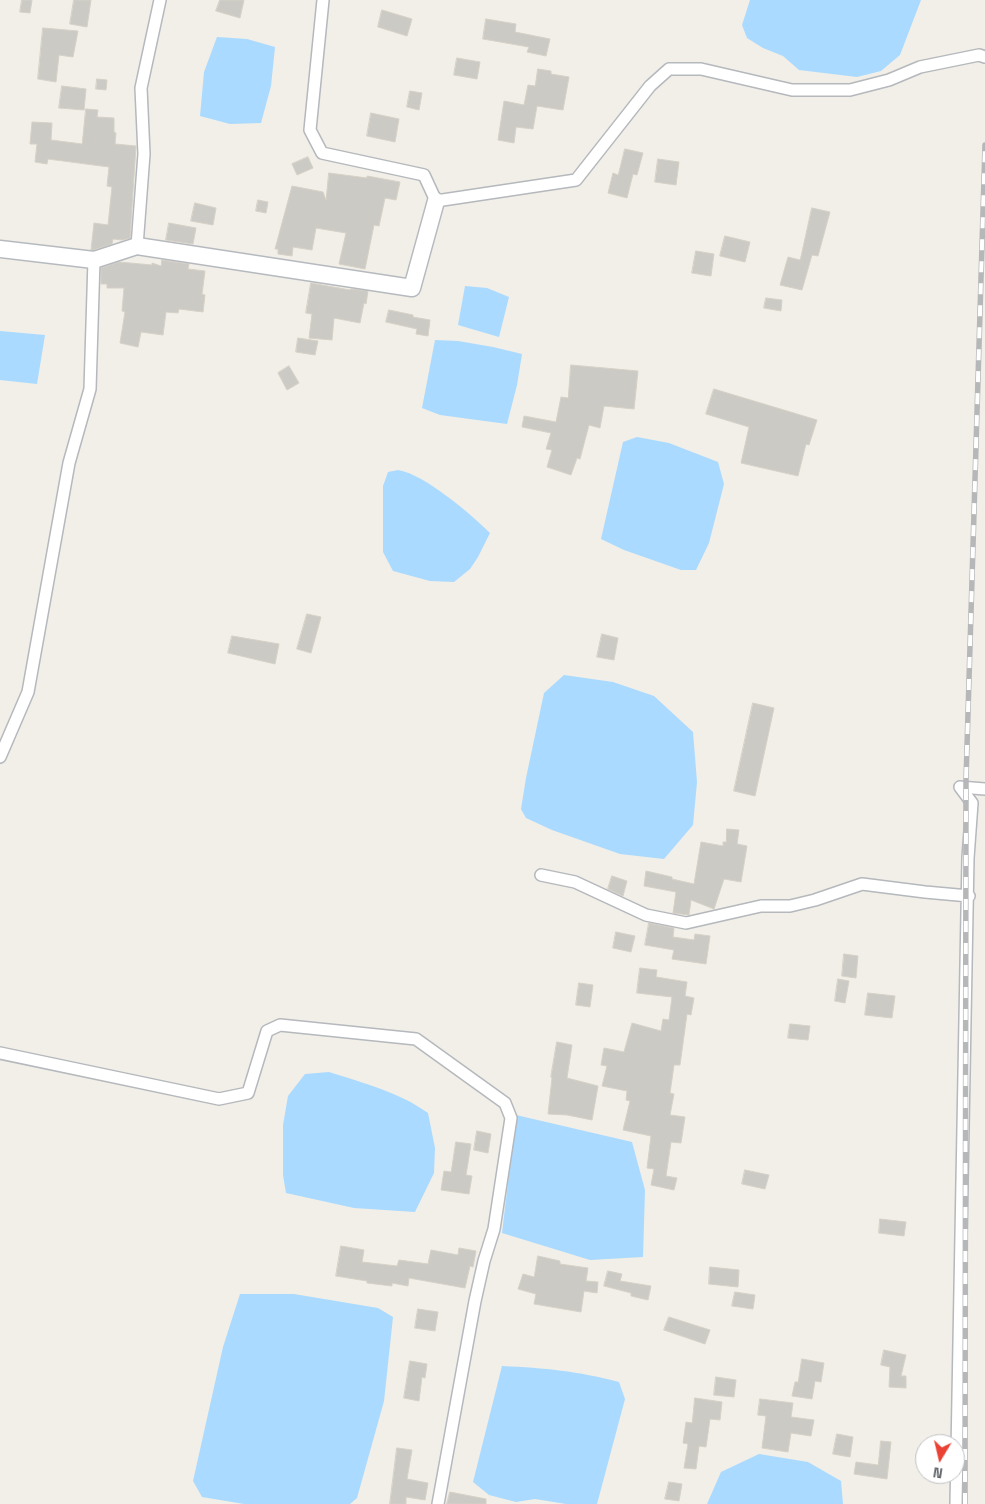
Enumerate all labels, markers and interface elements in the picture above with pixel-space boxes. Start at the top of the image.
north arrow [915,1434,965,1484]
text: N [932,1463,944,1482]

